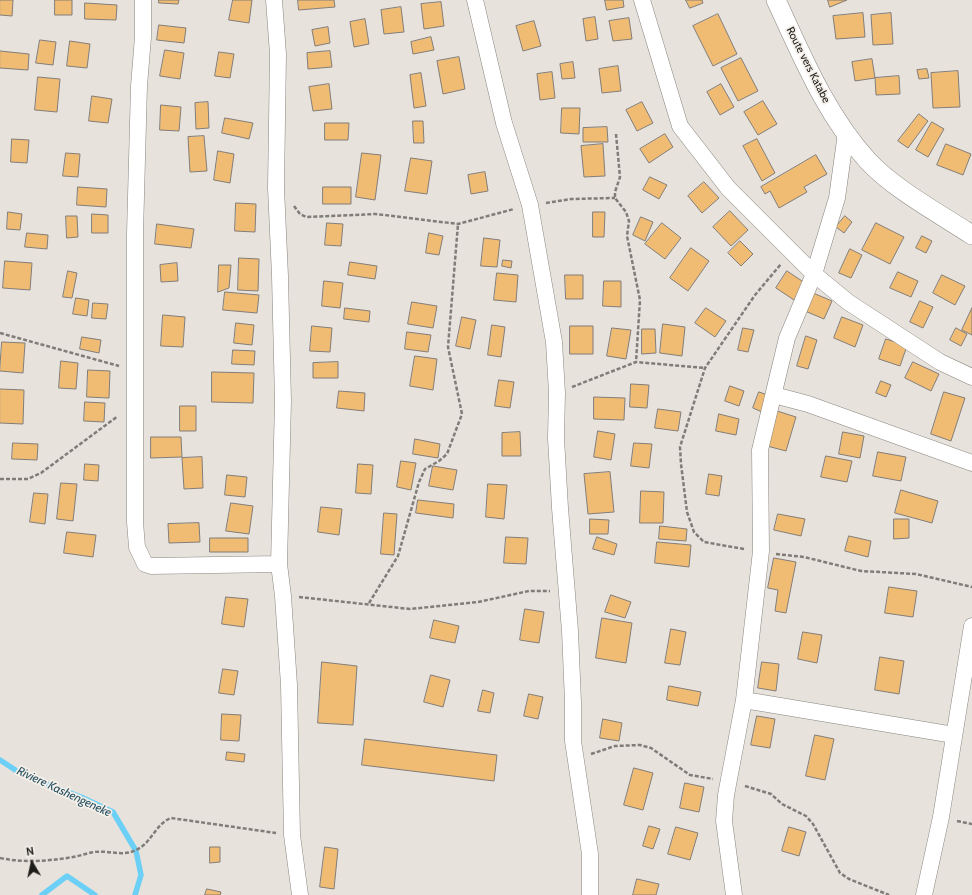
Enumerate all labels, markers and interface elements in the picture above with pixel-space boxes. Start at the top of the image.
street label: Route vers Katabe [783,25,833,105]
water label: Riviere Kashengeneke [14,764,114,820]
north arrow [12,843,52,883]
text: N [25,844,35,859]

